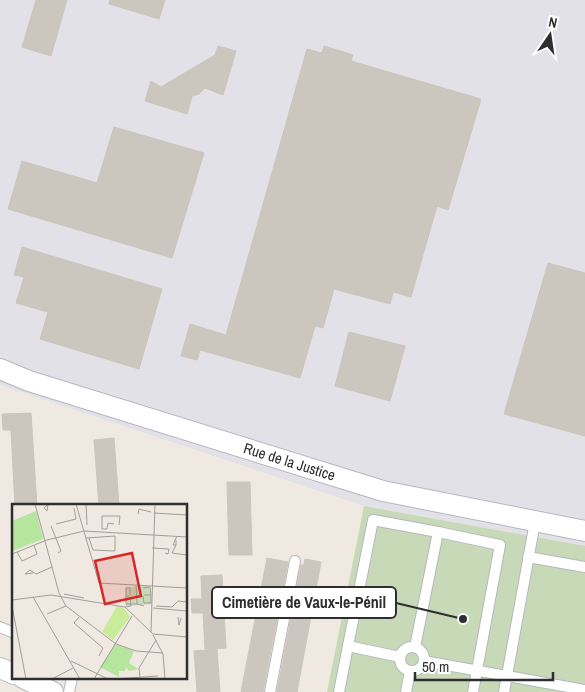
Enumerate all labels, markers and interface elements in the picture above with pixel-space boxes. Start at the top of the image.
north arrow [525,10,575,60]
text: N [547,13,559,32]
street label: Rue de la Justice [241,437,338,486]
inset map [12,504,188,680]
callout: Cimetière de Vaux-le-Pénil [212,587,396,618]
text: Cimetière de Vaux-le-Pénil [222,591,386,613]
scale bar [415,650,552,682]
text: 50 m [422,656,449,677]

